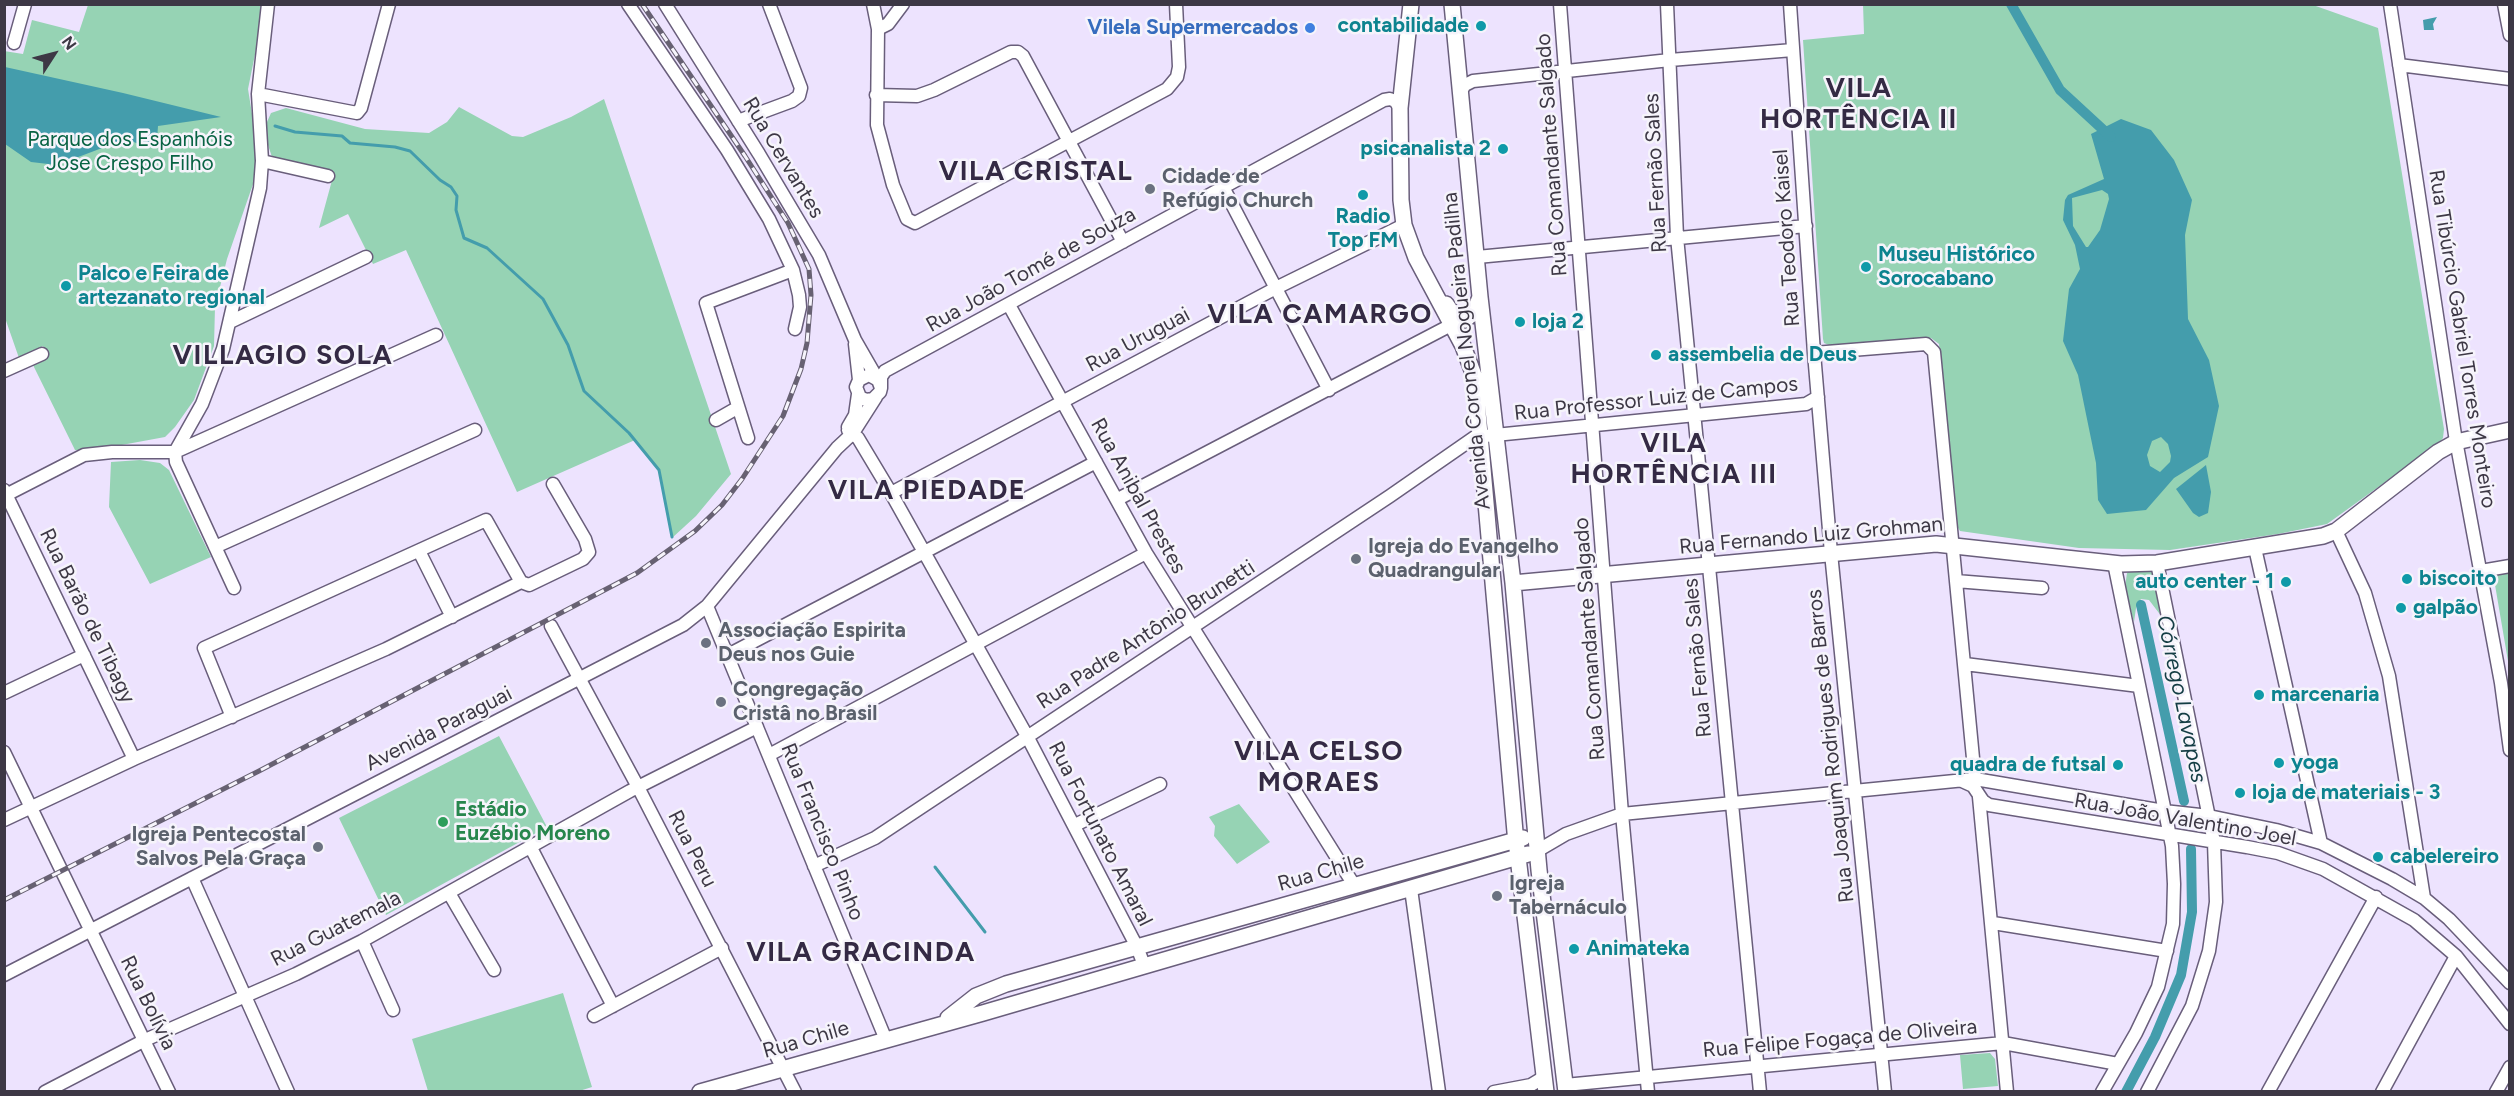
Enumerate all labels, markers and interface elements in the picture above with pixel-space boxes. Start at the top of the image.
place label: contabilidade [1337,13,1469,39]
place label: Vilela Supermercados [1087,15,1298,41]
marker: contabilidade [1474,19,1488,33]
marker: Vilela Supermercados [1303,21,1317,35]
north arrow [24,24,84,84]
text: N [58,33,80,54]
street label: Rua Comandante Salgado [1531,33,1573,277]
district label: VILA HORTÊNCIA II [1760,73,1958,136]
street label: Rua Cervantes [737,93,829,223]
street label: Rua Fernão Sales [1639,93,1673,253]
park label: Parque dos Espanhóis Jose Crespo Filho [27,127,233,177]
place label: psicanalista 2 [1360,136,1491,162]
marker: psicanalista 2 [1496,142,1510,156]
street label: Rua Teodoro Kaisel [1768,148,1806,328]
district label: VILA CRISTAL [939,156,1133,188]
place label: Cidade de Refúgio Church [1162,164,1313,214]
street label: Rua Tibúrcio Gabriel Torres Monteiro [2423,168,2501,510]
marker: Cidade de Refúgio Church [1143,182,1157,196]
marker: Radio Top FM [1356,188,1370,202]
street label: Avenida Coronel Nogueira Padilha [1438,191,1496,511]
street label: Rua João Tomé de Souza [922,202,1140,338]
place label: Radio Top FM [1328,204,1398,254]
place label: Museu Histórico Sorocabano [1878,242,2035,292]
marker: Museu Histórico Sorocabano [1859,260,1873,274]
place label: Palco e Feira de artezanato regional [78,261,265,311]
marker: Palco e Feira de artezanato regional [59,279,73,293]
district label: VILA CAMARGO [1207,299,1433,331]
street label: Rua Uruguai [1082,302,1194,378]
place label: loja 2 [1532,309,1584,335]
marker: loja 2 [1513,315,1527,329]
district label: VILLAGIO SOLA [173,340,393,372]
place label: assembelia de Deus [1668,342,1857,368]
marker: assembelia de Deus [1649,348,1663,362]
street label: Rua Professor Luiz de Campos [1513,372,1799,426]
street label: Rua Anibal Prestes [1085,414,1191,578]
district label: VILA HORTÊNCIA III [1570,428,1778,491]
district label: VILA PIEDADE [828,475,1026,507]
street label: Rua Fernando Luiz Grohman [1678,512,1944,560]
street label: Rua Comandante Salgado [1569,517,1611,761]
street label: Rua Barão de Tibagy [34,525,140,707]
place label: Igreja do Evangelho Quadrangular [1368,534,1559,584]
marker: Igreja do Evangelho Quadrangular [1349,552,1363,566]
street label: Rua Padre Antônio Brunetti [1032,555,1260,715]
place label: biscoito [2419,566,2496,592]
place label: auto center - 1 [2135,569,2274,595]
marker: biscoito [2400,572,2414,586]
marker: auto center - 1 [2279,575,2293,589]
street label: Rua Fernão Sales [1678,577,1718,739]
street label: Rua Joaquim Rodrigues de Barros [1802,588,1860,904]
place label: galpão [2413,595,2478,621]
marker: galpão [2394,601,2408,615]
water label: Córrego Lavapes [2150,613,2212,785]
place label: Associação Espirita Deus nos Guie [718,618,906,668]
marker: Associação Espirita Deus nos Guie [699,636,713,650]
place label: Congregação Cristâ no Brasil [733,677,877,727]
street label: Avenida Paraguai [362,681,516,777]
place label: marcenaria [2271,682,2379,708]
marker: marcenaria [2252,688,2266,702]
marker: Congregação Cristâ no Brasil [714,695,728,709]
district label: VILA CELSO MORAES [1234,736,1404,799]
street label: Rua Fortunato Amaral [1042,737,1158,931]
street label: Rua Francisco Pinho [775,740,869,924]
place label: yoga [2291,750,2339,776]
place label: quadra de futsal [1950,752,2106,778]
marker: yoga [2272,756,2286,770]
marker: quadra de futsal [2111,758,2125,772]
place label: loja de materiais - 3 [2252,780,2440,806]
marker: loja de materiais - 3 [2233,786,2247,800]
street label: Rua João Valentino Joel [2072,788,2298,852]
place label: Estádio Euzébio Moreno [455,797,610,847]
street label: Rua Peru [662,806,722,892]
marker: Estádio Euzébio Moreno [436,815,450,829]
place label: Igreja Pentecostal Salvos Pela Graça [131,822,306,872]
marker: Igreja Pentecostal Salvos Pela Graça [311,840,325,854]
place label: cabelereiro [2390,844,2499,870]
street label: Rua Chile [1275,849,1367,897]
marker: cabelereiro [2371,850,2385,864]
place label: Igreja Tabernáculo [1509,871,1627,921]
street label: Rua Guatemala [267,885,405,973]
marker: Igreja Tabernáculo [1490,889,1504,903]
place label: Animateka [1586,936,1690,962]
district label: VILA GRACINDA [746,937,976,969]
marker: Animateka [1567,942,1581,956]
street label: Rua Bolívia [114,952,182,1054]
street label: Rua Felipe Fogaça de Oliveira [1702,1014,1978,1064]
street label: Rua Chile [760,1016,852,1064]

